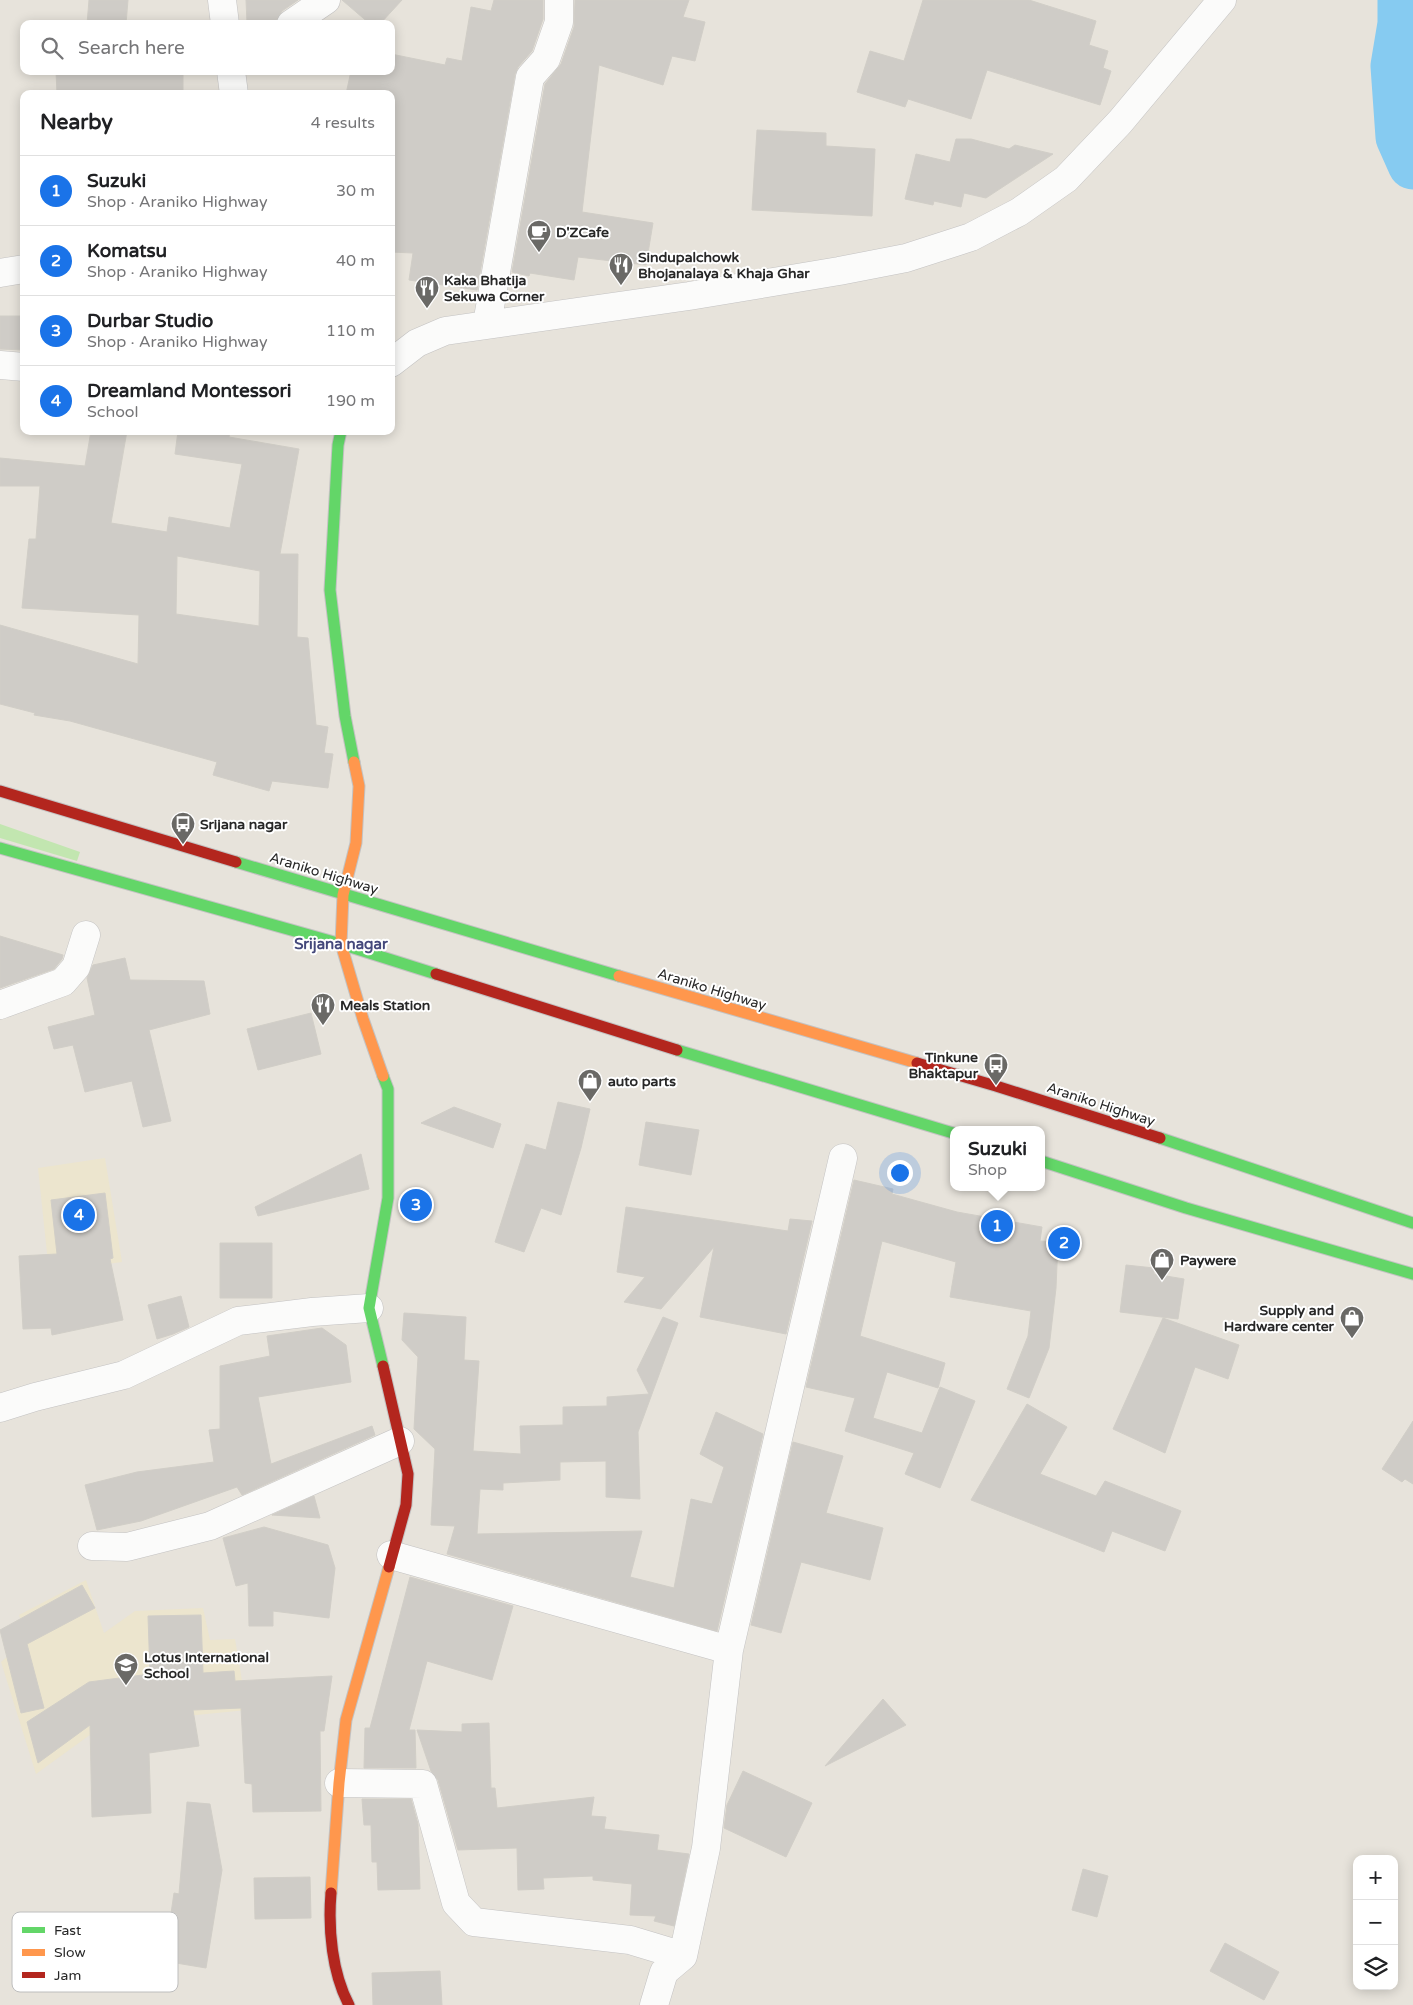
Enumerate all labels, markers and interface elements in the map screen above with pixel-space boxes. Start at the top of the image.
search box [20,20,395,75]
icon: search [38,34,66,62]
text: Search here [78,37,185,59]
text: Nearby [40,110,113,135]
text: 4 results [311,113,375,133]
text: Suzuki [87,170,146,192]
text: 1 [51,181,61,201]
text: 30 m [336,181,375,201]
text: Shop · Araniko Highway [87,192,268,212]
cafe icon: D'ZCafe [526,219,552,253]
place label: D'ZCafe [556,224,609,241]
text: Komatsu [87,240,167,262]
place label: Sindupalchowk Bhojanalaya & Khaja Ghar [638,249,810,282]
text: 2 [51,251,61,271]
text: 40 m [336,251,375,271]
restaurant icon: Sindupalchowk Bhojanalaya & Khaja Ghar [608,252,634,286]
text: Shop · Araniko Highway [87,262,268,282]
place label: Kaka Bhatija Sekuwa Corner [444,272,545,305]
restaurant icon: Kaka Bhatija Sekuwa Corner [414,275,440,309]
text: Durbar Studio [87,310,213,332]
text: 3 [51,321,61,341]
text: 110 m [326,321,375,341]
text: Shop · Araniko Highway [87,332,268,352]
text: Dreamland Montessori [87,380,292,402]
text: 4 [51,391,61,411]
text: 190 m [326,391,375,411]
text: School [87,402,139,422]
bus stop icon: Srijana nagar [170,811,196,845]
place label: Srijana nagar [200,816,288,833]
street label: Araniko Highway [267,849,381,898]
district label: Srijana nagar [294,935,388,954]
street label: Araniko Highway [655,965,769,1014]
restaurant icon: Meals Station [310,992,336,1026]
place label: Meals Station [340,997,430,1014]
place label: Tinkune Bhaktapur [908,1049,979,1082]
bus stop icon: Tinkune Bhaktapur [983,1052,1009,1086]
shop icon: auto parts [577,1068,603,1102]
place label: auto parts [608,1073,676,1090]
street label: Araniko Highway [1045,1079,1158,1130]
popup [950,1126,1045,1191]
text: Suzuki [968,1138,1027,1160]
your location [887,1160,913,1186]
text: Shop [968,1160,1007,1180]
pin: 3 [400,1186,432,1224]
pin: 4 [63,1196,95,1234]
pin: 1 [981,1207,1013,1245]
pin: 2 [1048,1224,1080,1262]
shop icon: Paywere [1149,1247,1175,1281]
place label: Paywere [1180,1252,1236,1269]
place label: Supply and Hardware center [1224,1302,1335,1335]
shop icon: Supply and Hardware center [1339,1305,1365,1339]
place label: Lotus International School [144,1649,269,1682]
school or university icon: Lotus International School [113,1652,139,1686]
map controls [1353,1855,1398,1990]
button: + [1353,1855,1398,1900]
button: − [1353,1900,1398,1945]
legend [12,1912,178,1992]
text: Fast [54,1922,82,1939]
text: Slow [54,1944,86,1961]
button: layers [1353,1945,1398,1990]
text: Jam [54,1967,81,1984]

